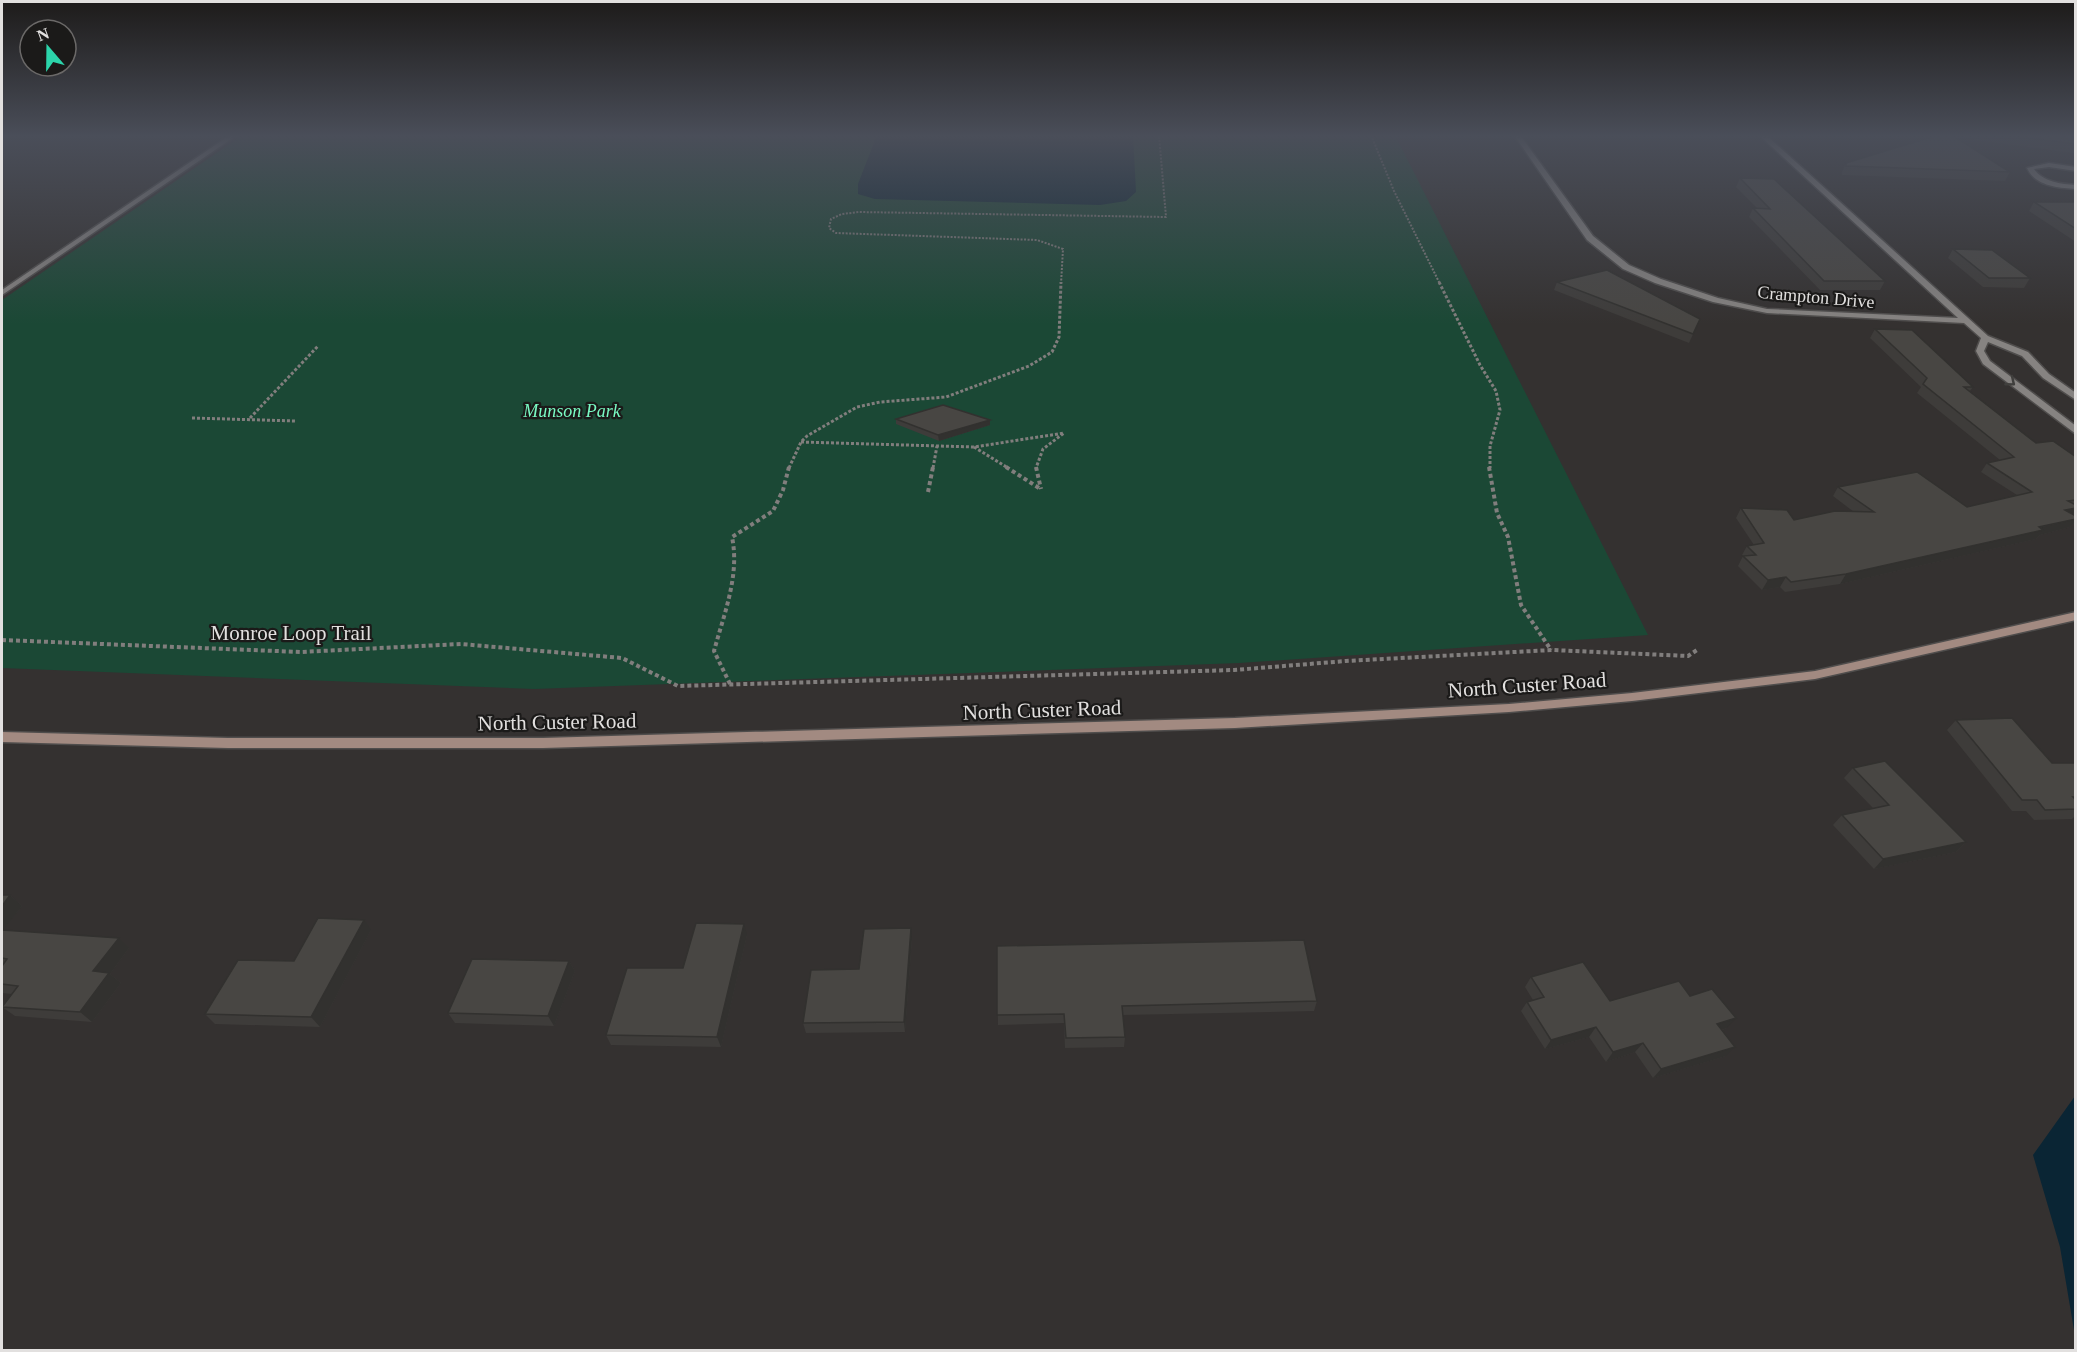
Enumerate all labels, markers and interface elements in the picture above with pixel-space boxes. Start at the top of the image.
north arrow [18,18,78,78]
text: N [35,24,52,44]
street label: Crampton Drive [1757,282,1875,312]
one-way arrow [2004,374,2015,385]
park label: Munson Park [522,401,622,421]
street label: Monroe Loop Trail [210,621,372,645]
street label: North Custer Road [1447,667,1607,703]
street label: North Custer Road [962,695,1122,725]
street label: North Custer Road [477,709,637,735]

